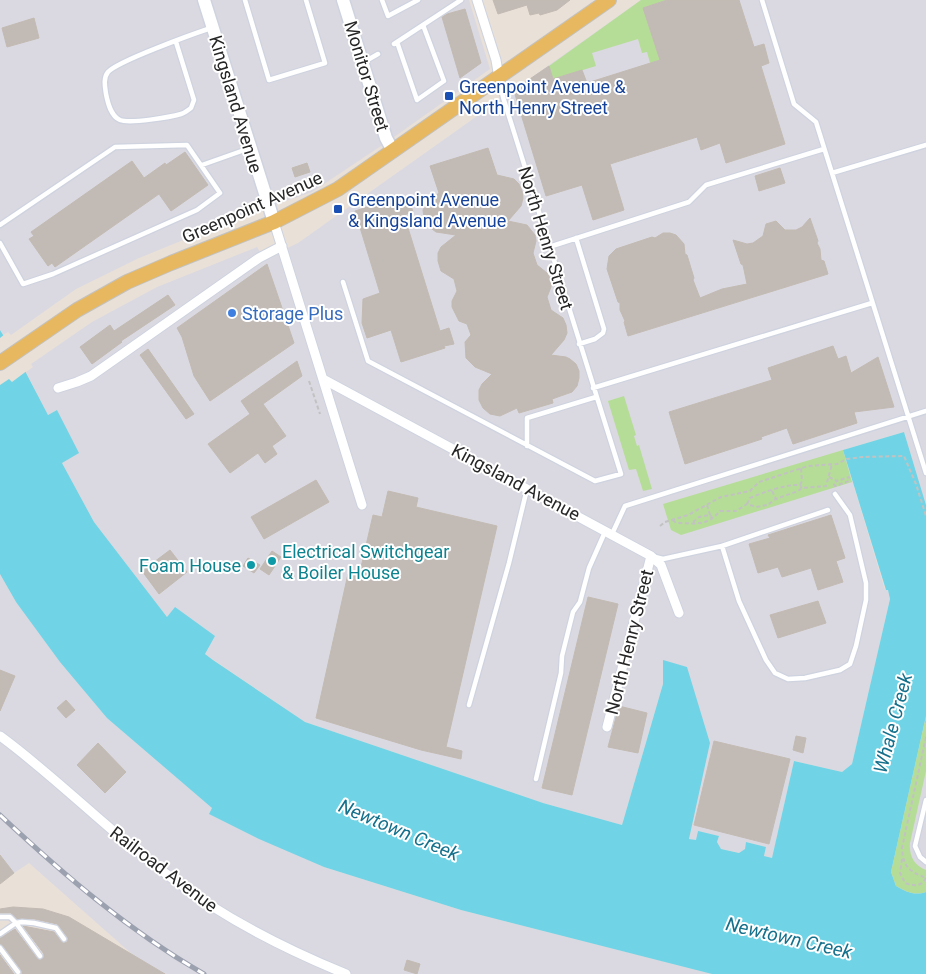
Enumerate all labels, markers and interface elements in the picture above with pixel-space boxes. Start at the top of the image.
street label: Monitor Street [340,18,394,134]
street label: Kingsland Avenue [205,33,267,175]
place label: Greenpoint Avenue & North Henry Street [459,76,627,118]
marker: Greenpoint Avenue & North Henry Street [443,90,455,102]
street label: North Henry Street [514,164,578,312]
street label: Greenpoint Avenue [179,167,325,247]
place label: Greenpoint Avenue & Kingsland Avenue [348,189,506,231]
marker: Greenpoint Avenue & Kingsland Avenue [332,203,344,215]
place label: Storage Plus [242,303,343,324]
marker: Storage Plus [226,307,238,319]
street label: Kingsland Avenue [448,439,584,525]
place label: Electrical Switchgear & Boiler House [282,541,449,583]
place label: Foam House [139,555,241,576]
marker: Electrical Switchgear & Boiler House [266,555,278,567]
marker: Foam House [245,559,257,571]
street label: North Henry Street [601,567,657,717]
water label: Whale Creek [869,670,918,775]
water label: Newtown Creek [335,794,463,866]
street label: Railroad Avenue [106,822,222,916]
water label: Newtown Creek [724,912,855,964]

